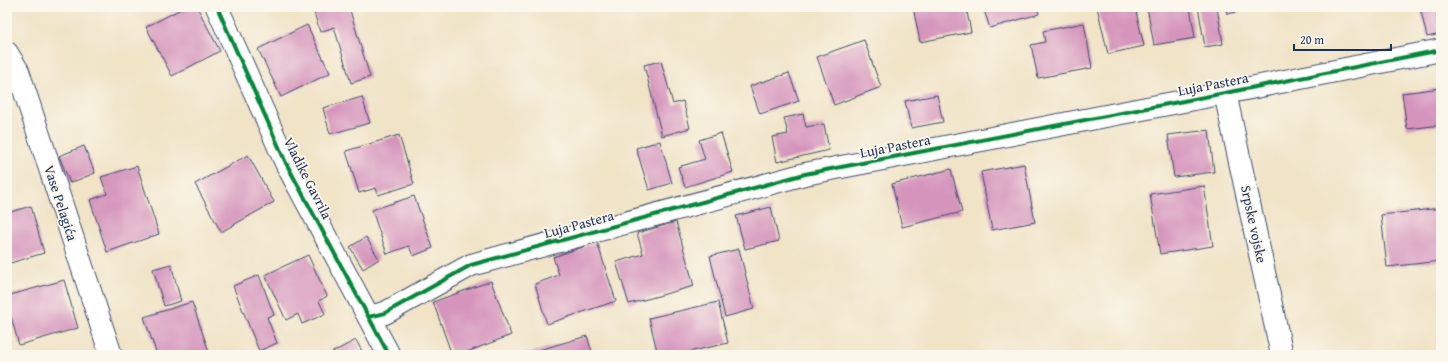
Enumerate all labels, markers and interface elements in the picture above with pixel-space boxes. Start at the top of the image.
scale bar [1294,26,1391,52]
text: 20 m [1300,31,1324,48]
street label: Luja Pastera [1176,67,1250,101]
street label: Luja Pastera [858,129,932,163]
street label: Vladike Gavrila [279,134,337,223]
street label: Vase Pelagića [39,163,83,244]
street label: Srpske vojske [1236,183,1272,265]
street label: Luja Pastera [542,205,616,243]

